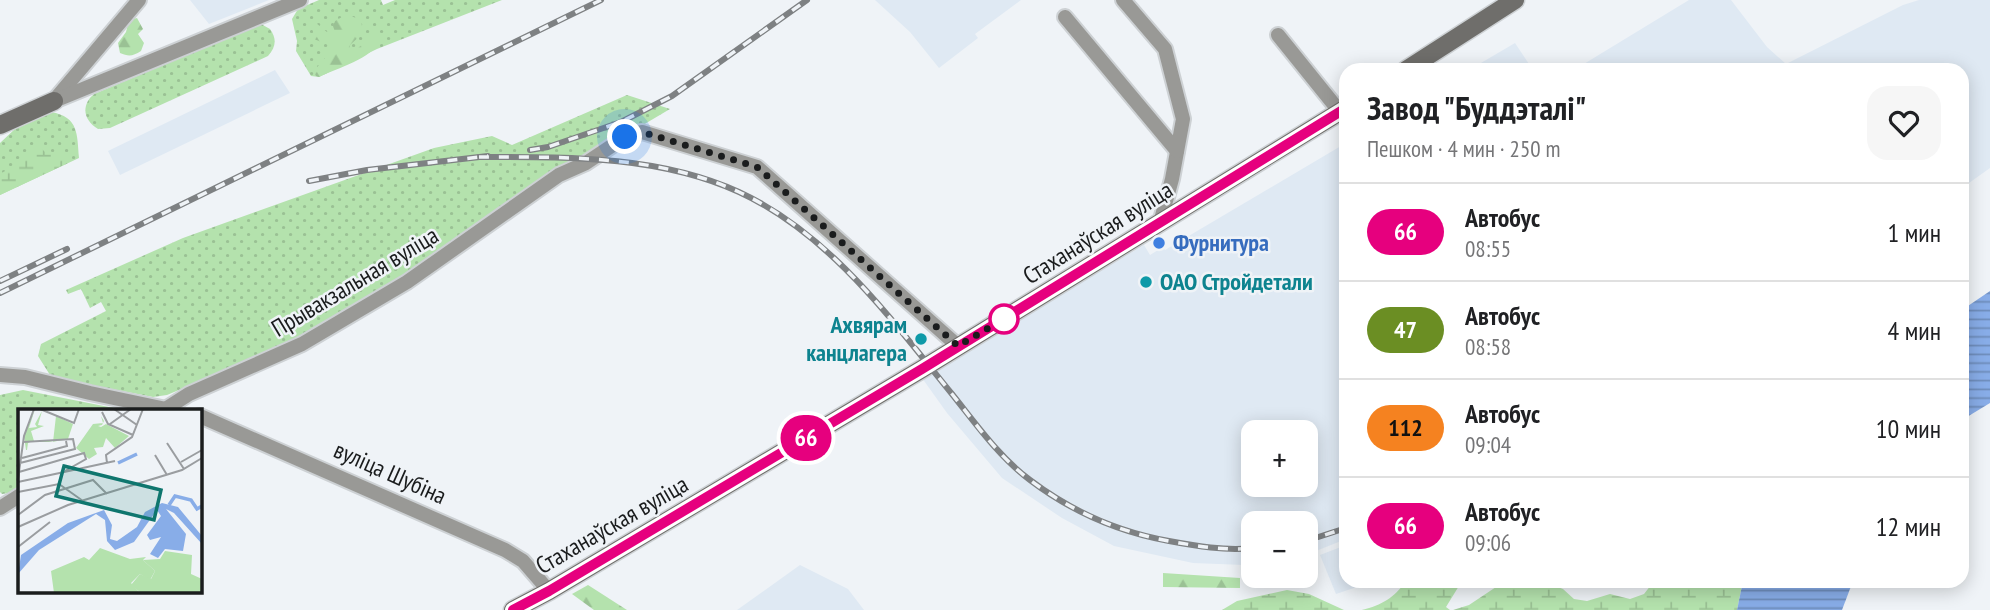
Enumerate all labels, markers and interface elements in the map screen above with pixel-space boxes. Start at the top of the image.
text: Завод "Буддэталі" [1367,86,1586,129]
button: heart [1867,86,1941,160]
your location [607,119,642,154]
text: Пешком · 4 мин · 250 m [1367,134,1560,163]
street label: Стаханаўская вуліца [1017,174,1178,291]
text: Автобус [1465,201,1540,234]
text: 66 [1394,216,1417,247]
text: 1 мин [1888,216,1941,249]
street label: Прывакзальная вуліца [266,220,444,344]
place label: Фурнитура [1173,227,1269,258]
text: 08:55 [1465,234,1511,263]
marker: Фурнитура [1151,235,1167,251]
place label: ОАО Стройдетали [1160,266,1313,297]
marker: ОАО Стройдетали [1138,274,1154,290]
text: Автобус [1465,299,1540,332]
unlabelled marker [989,304,1019,334]
place label: Ахвярам канцлагера [806,309,907,368]
text: 47 [1394,314,1417,345]
text: 4 мин [1888,314,1941,347]
marker: Ахвярам канцлагера [913,331,929,347]
text: 08:58 [1465,332,1511,361]
text: Автобус [1465,397,1540,430]
inset map [18,409,201,592]
text: 112 [1388,412,1423,443]
text: 10 мин [1876,412,1941,445]
line badge: 66 [774,415,838,461]
map controls [1241,420,1318,588]
button: + [1241,420,1318,497]
text: 66 [795,422,817,453]
text: 09:04 [1465,430,1511,459]
street label: вуліца Шубіна [329,434,451,511]
street label: Стаханаўская вуліца [530,468,693,581]
text: Автобус [1465,495,1540,528]
text: 66 [1394,510,1417,541]
text: 12 мин [1876,510,1941,543]
button: − [1241,511,1318,588]
text: 09:06 [1465,528,1511,557]

